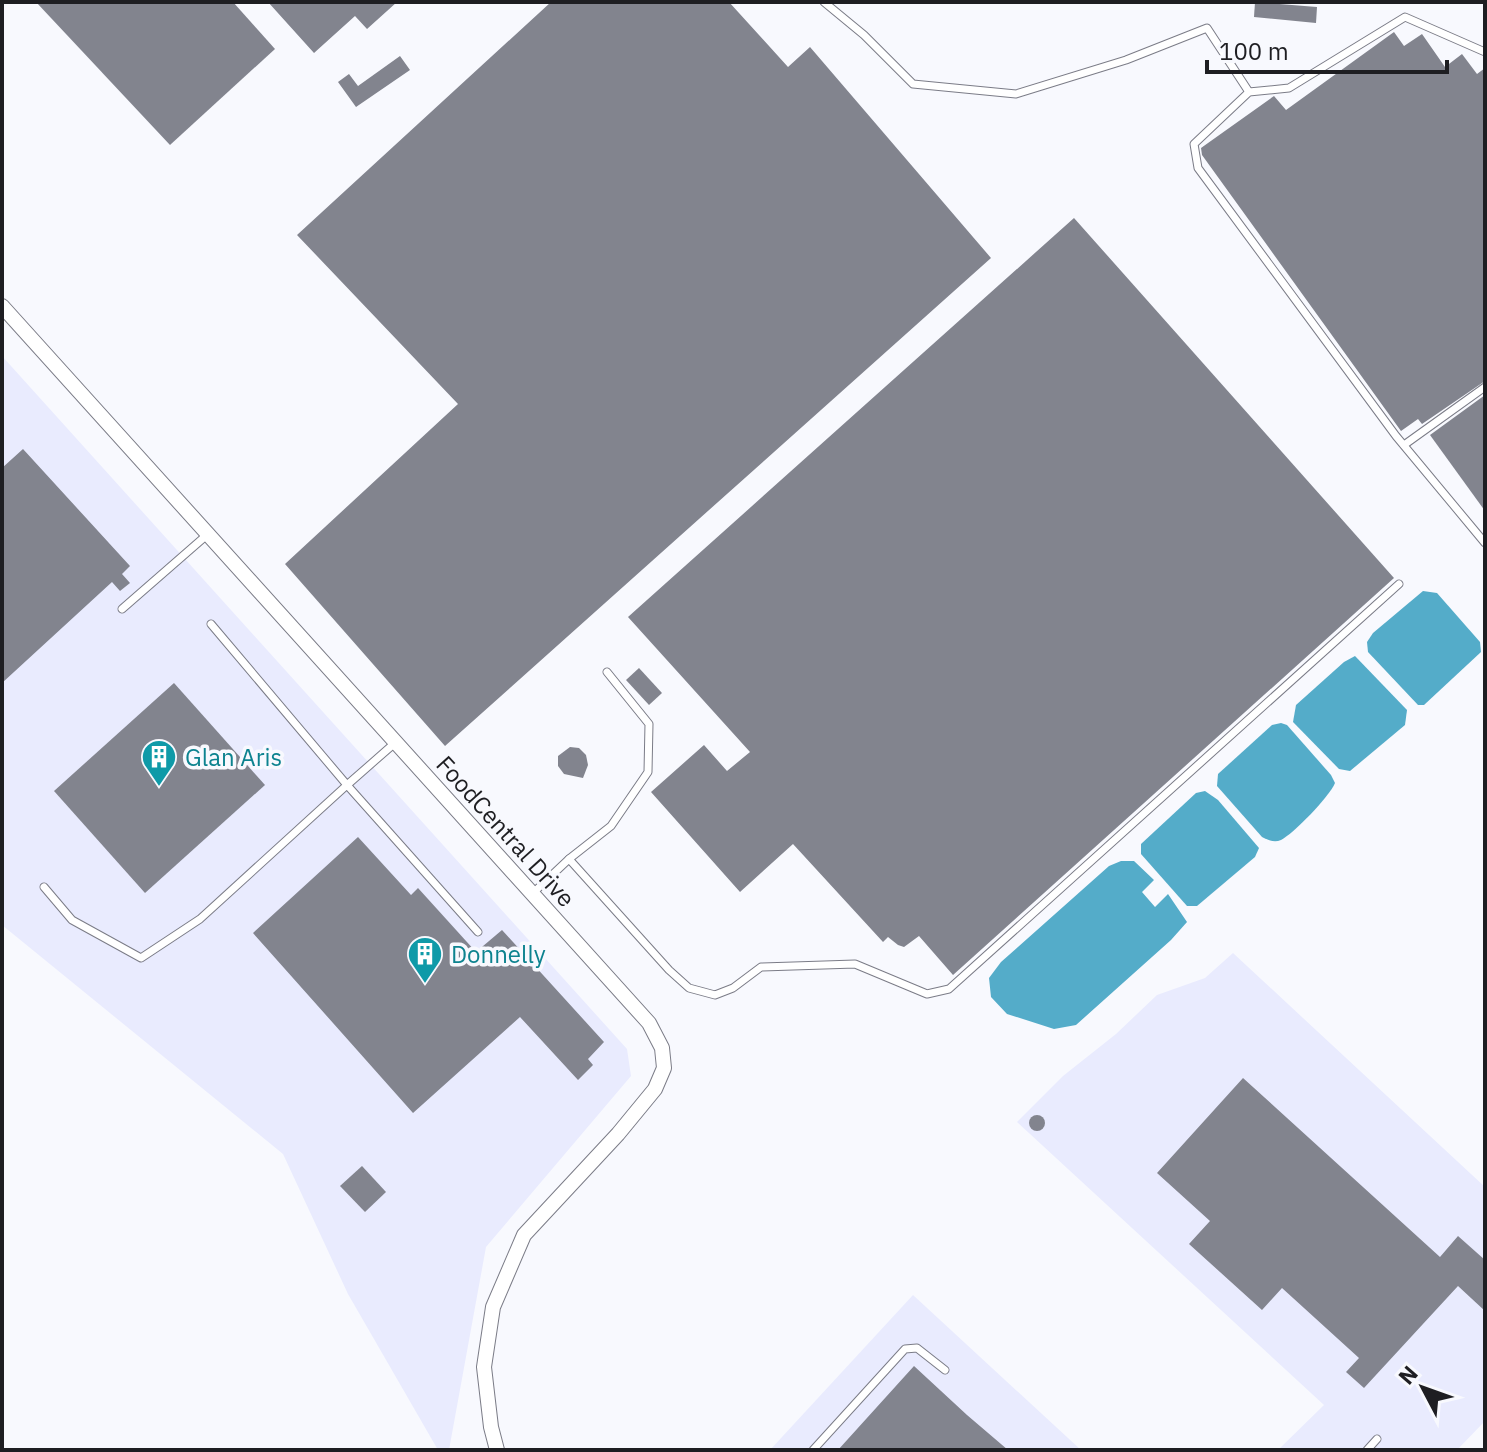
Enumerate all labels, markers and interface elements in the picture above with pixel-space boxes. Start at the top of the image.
scale bar [1207,24,1447,74]
text: 100 m [1219,35,1289,67]
building icon: Glan Aris [140,738,178,788]
place label: Glan Aris [185,741,282,773]
street label: FoodCentral Drive [429,749,583,913]
building icon: Donnelly [406,935,444,985]
place label: Donnelly [451,938,546,970]
north arrow [1383,1348,1463,1428]
text: N [1391,1359,1424,1390]

